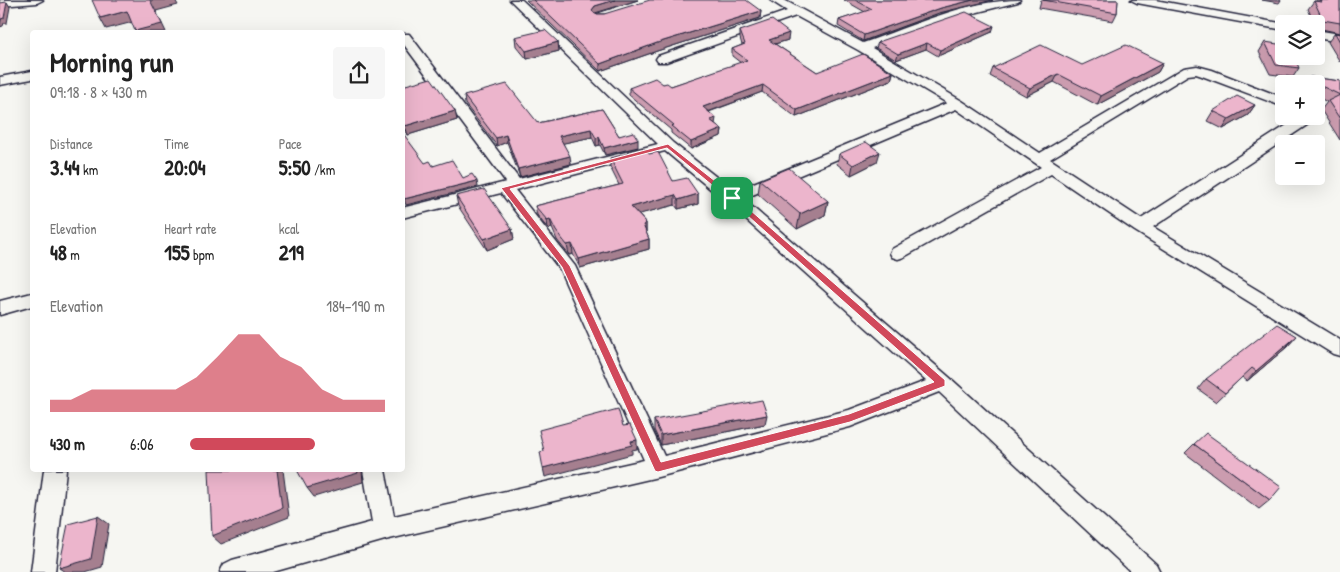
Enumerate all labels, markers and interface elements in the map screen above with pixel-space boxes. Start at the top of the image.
map controls [1275,15,1325,185]
button: layers [1275,15,1325,65]
text: Morning run [50,43,174,81]
button: share [333,47,385,99]
button: + [1275,75,1325,125]
text: 09:18 · 8 × 430 m [50,81,147,103]
text: Distance [50,134,93,153]
text: Time [164,134,189,153]
text: Pace [279,134,302,153]
button: − [1275,135,1325,185]
text: 3.44 [50,153,80,182]
text: 20:04 [164,153,206,182]
text: 5:50 [279,153,311,182]
text: km [80,160,98,179]
text: /km [311,160,335,179]
pin [711,177,753,219]
icon: arrive [718,184,746,212]
text: Elevation [50,219,97,238]
text: Heart rate [164,219,217,238]
text: kcal [279,219,299,238]
text: 48 [50,238,67,267]
text: 155 [164,238,190,267]
text: 219 [279,238,304,267]
text: m [67,245,80,264]
text: bpm [190,245,214,264]
text: Elevation [50,295,103,317]
text: 184–190 m [326,295,385,317]
text: 430 m [50,433,85,455]
text: 6:06 [130,433,154,455]

